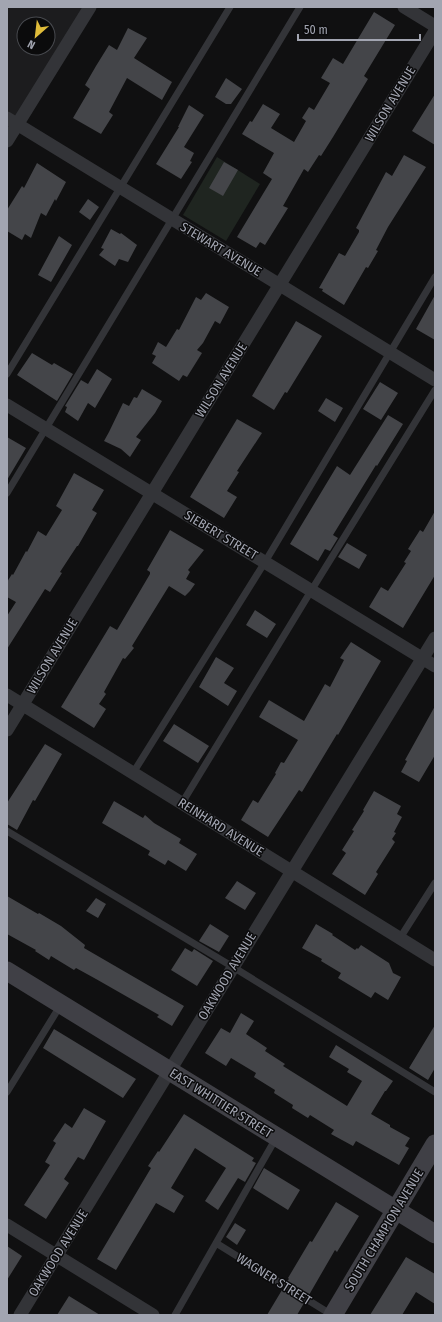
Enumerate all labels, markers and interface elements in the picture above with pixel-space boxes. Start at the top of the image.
north arrow [16,16,56,56]
scale bar [298,16,420,42]
text: 50 m [304,23,328,37]
text: N [26,37,38,52]
street label: WILSON AVENUE [362,64,418,144]
street label: STEWART AVENUE [178,219,264,279]
street label: WILSON AVENUE [192,340,250,420]
street label: SIEBERT STREET [182,507,260,563]
street label: WILSON AVENUE [24,616,80,696]
street label: REINHARD AVENUE [176,795,266,859]
street label: OAKWOOD AVENUE [195,930,259,1022]
street label: EAST WHITTIER STREET [167,1065,275,1141]
street label: SOUTH CHAMPION AVENUE [341,1166,427,1294]
street label: OAKWOOD AVENUE [25,1207,91,1299]
street label: WAGNER STREET [234,1250,314,1308]

